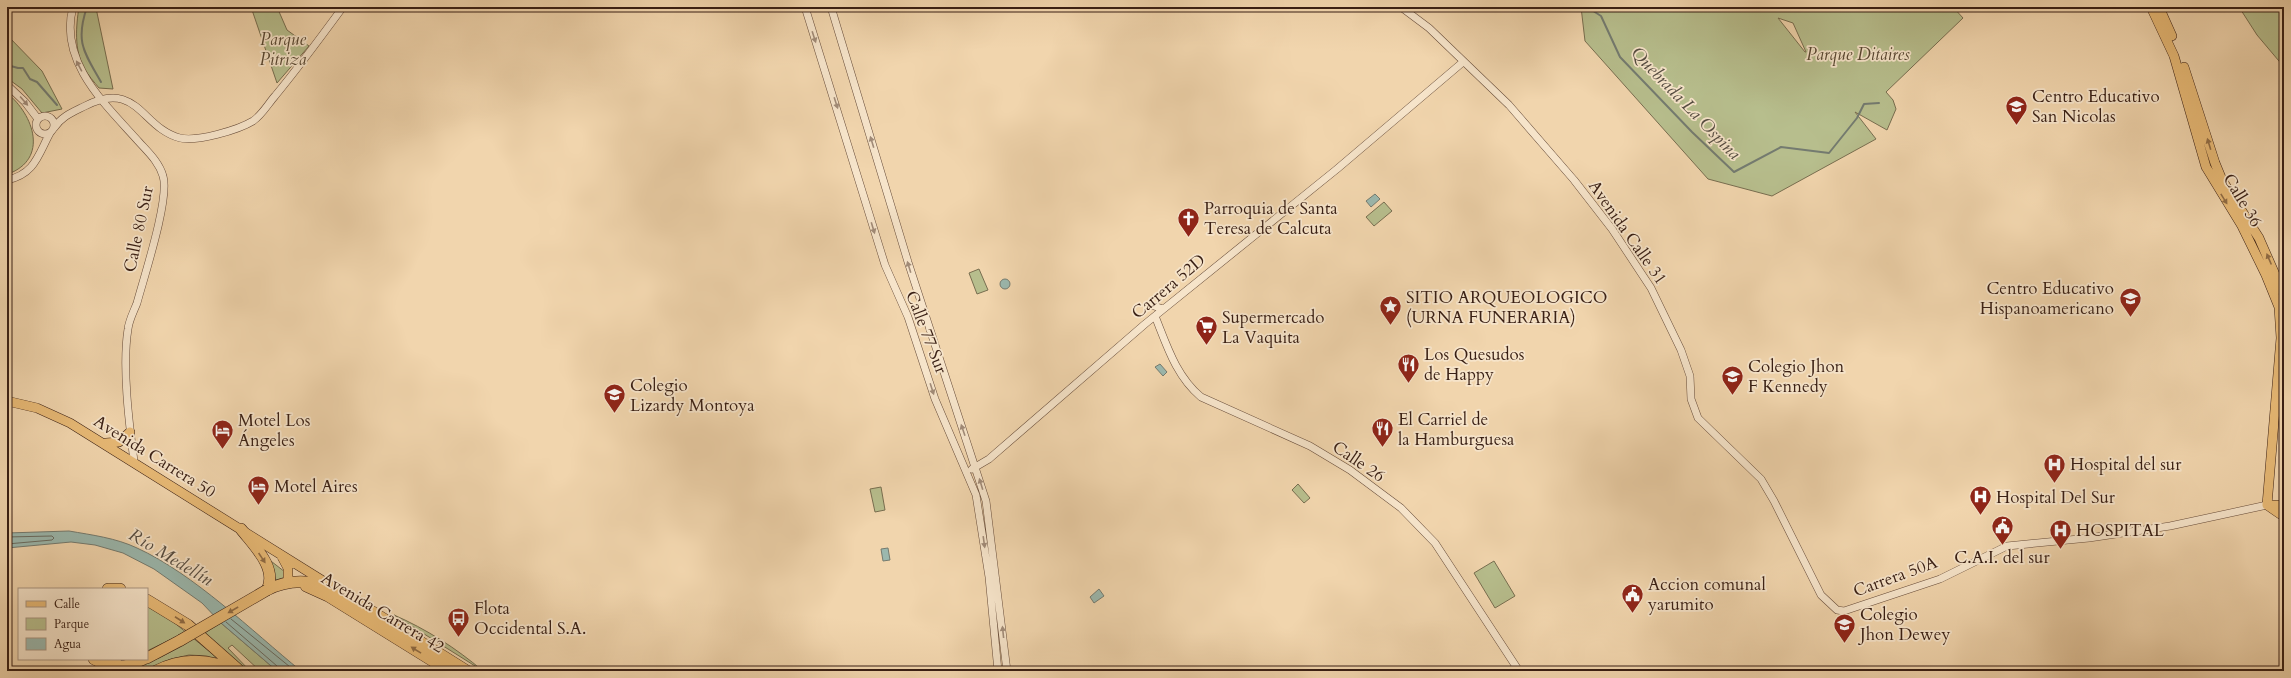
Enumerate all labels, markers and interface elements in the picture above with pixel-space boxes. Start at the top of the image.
park label: Parque Pitriza [260,28,307,71]
one-way arrow [811,31,817,43]
water label: Quebrada La Ospina [1625,41,1746,165]
park label: Parque Ditaires [1806,43,1910,66]
one-way arrow [76,60,82,71]
place label: Centro Educativo San Nicolas [2032,85,2160,128]
school or university icon: Centro Educativo San Nicolas [2004,93,2030,126]
one-way arrow [19,95,28,106]
one-way arrow [833,98,839,110]
one-way arrow [869,136,875,148]
one-way arrow [2206,138,2212,150]
street label: Calle 36 [2218,169,2268,232]
street label: Avenida Calle 31 [1583,176,1672,289]
street label: Calle 80 Sur [118,183,159,274]
one-way arrow [2220,194,2228,205]
place label: Parroquia de Santa Teresa de Calcuta [1204,197,1338,240]
church icon: Parroquia de Santa Teresa de Calcuta [1176,205,1202,238]
one-way arrow [870,222,876,234]
street label: Carrera 52D [1127,249,1210,324]
one-way arrow [2266,253,2272,265]
one-way arrow [906,260,912,272]
place label: Centro Educativo Hispanoamericano [1980,277,2114,320]
school or university icon: Centro Educativo Hispanoamericano [2117,285,2143,318]
place label: SITIO ARQUEOLOGICO (URNA FUNERARIA) [1406,286,1607,329]
street label: Calle 77 Sur [900,287,953,378]
place icon: SITIO ARQUEOLOGICO (URNA FUNERARIA) [1377,294,1403,327]
place label: Supermercado La Vaquita [1222,306,1324,349]
supermarket icon: Supermercado La Vaquita [1193,314,1219,347]
place label: Los Quesudos de Happy [1424,343,1525,386]
restaurant icon: Los Quesudos de Happy [1396,351,1422,384]
place label: Colegio Jhon F Kennedy [1748,355,1845,398]
school or university icon: Colegio Jhon F Kennedy [1720,363,1746,396]
place label: Colegio Lizardy Montoya [630,374,755,417]
school or university icon: Colegio Lizardy Montoya [601,382,627,415]
one-way arrow [929,383,935,395]
place label: El Carriel de la Hamburguesa [1398,408,1515,451]
place label: Motel Los Ángeles [238,409,311,452]
street label: Avenida Carrera 50 [89,410,220,503]
restaurant icon: El Carriel de la Hamburguesa [1369,416,1395,449]
hotel icon: Motel Los Ángeles [209,417,235,450]
one-way arrow [960,424,966,436]
street label: Calle 26 [1328,435,1390,488]
hospital icon: Hospital del sur [2041,451,2067,484]
place label: Hospital del sur [2070,453,2182,476]
hotel icon: Motel Aires [245,473,271,506]
place label: Motel Aires [274,475,358,498]
one-way arrow [978,478,984,490]
hospital icon: Hospital Del Sur [1967,484,1993,517]
place label: Hospital Del Sur [1996,486,2116,509]
public building icon: C.A.I. del sur [1989,514,2015,547]
hospital icon: HOSPITAL [2048,517,2074,550]
place label: HOSPITAL [2076,519,2165,542]
water label: Río Medellín [124,522,218,593]
one-way arrow [981,536,987,548]
place label: C.A.I. del sur [1954,546,2050,569]
street label: Carrera 50A [1850,550,1941,602]
one-way arrow [258,553,266,563]
street label: Avenida Carrera 42 [317,567,449,658]
place label: Accion comunal yarumito [1647,573,1766,616]
public building icon: Accion comunal yarumito [1619,581,1645,614]
legend [18,588,148,660]
text: Calle [54,596,80,612]
place label: Flota Occidental S.A. [474,597,586,640]
place label: Colegio Jhon Dewey [1857,603,1950,646]
bus stop icon: Flota Occidental S.A. [446,605,472,638]
one-way arrow [227,607,239,614]
school or university icon: Colegio Jhon Dewey [1831,611,1857,644]
text: Parque [54,616,89,632]
one-way arrow [175,616,186,623]
one-way arrow [1000,626,1006,638]
text: Agua [54,636,82,652]
one-way arrow [410,647,422,654]

